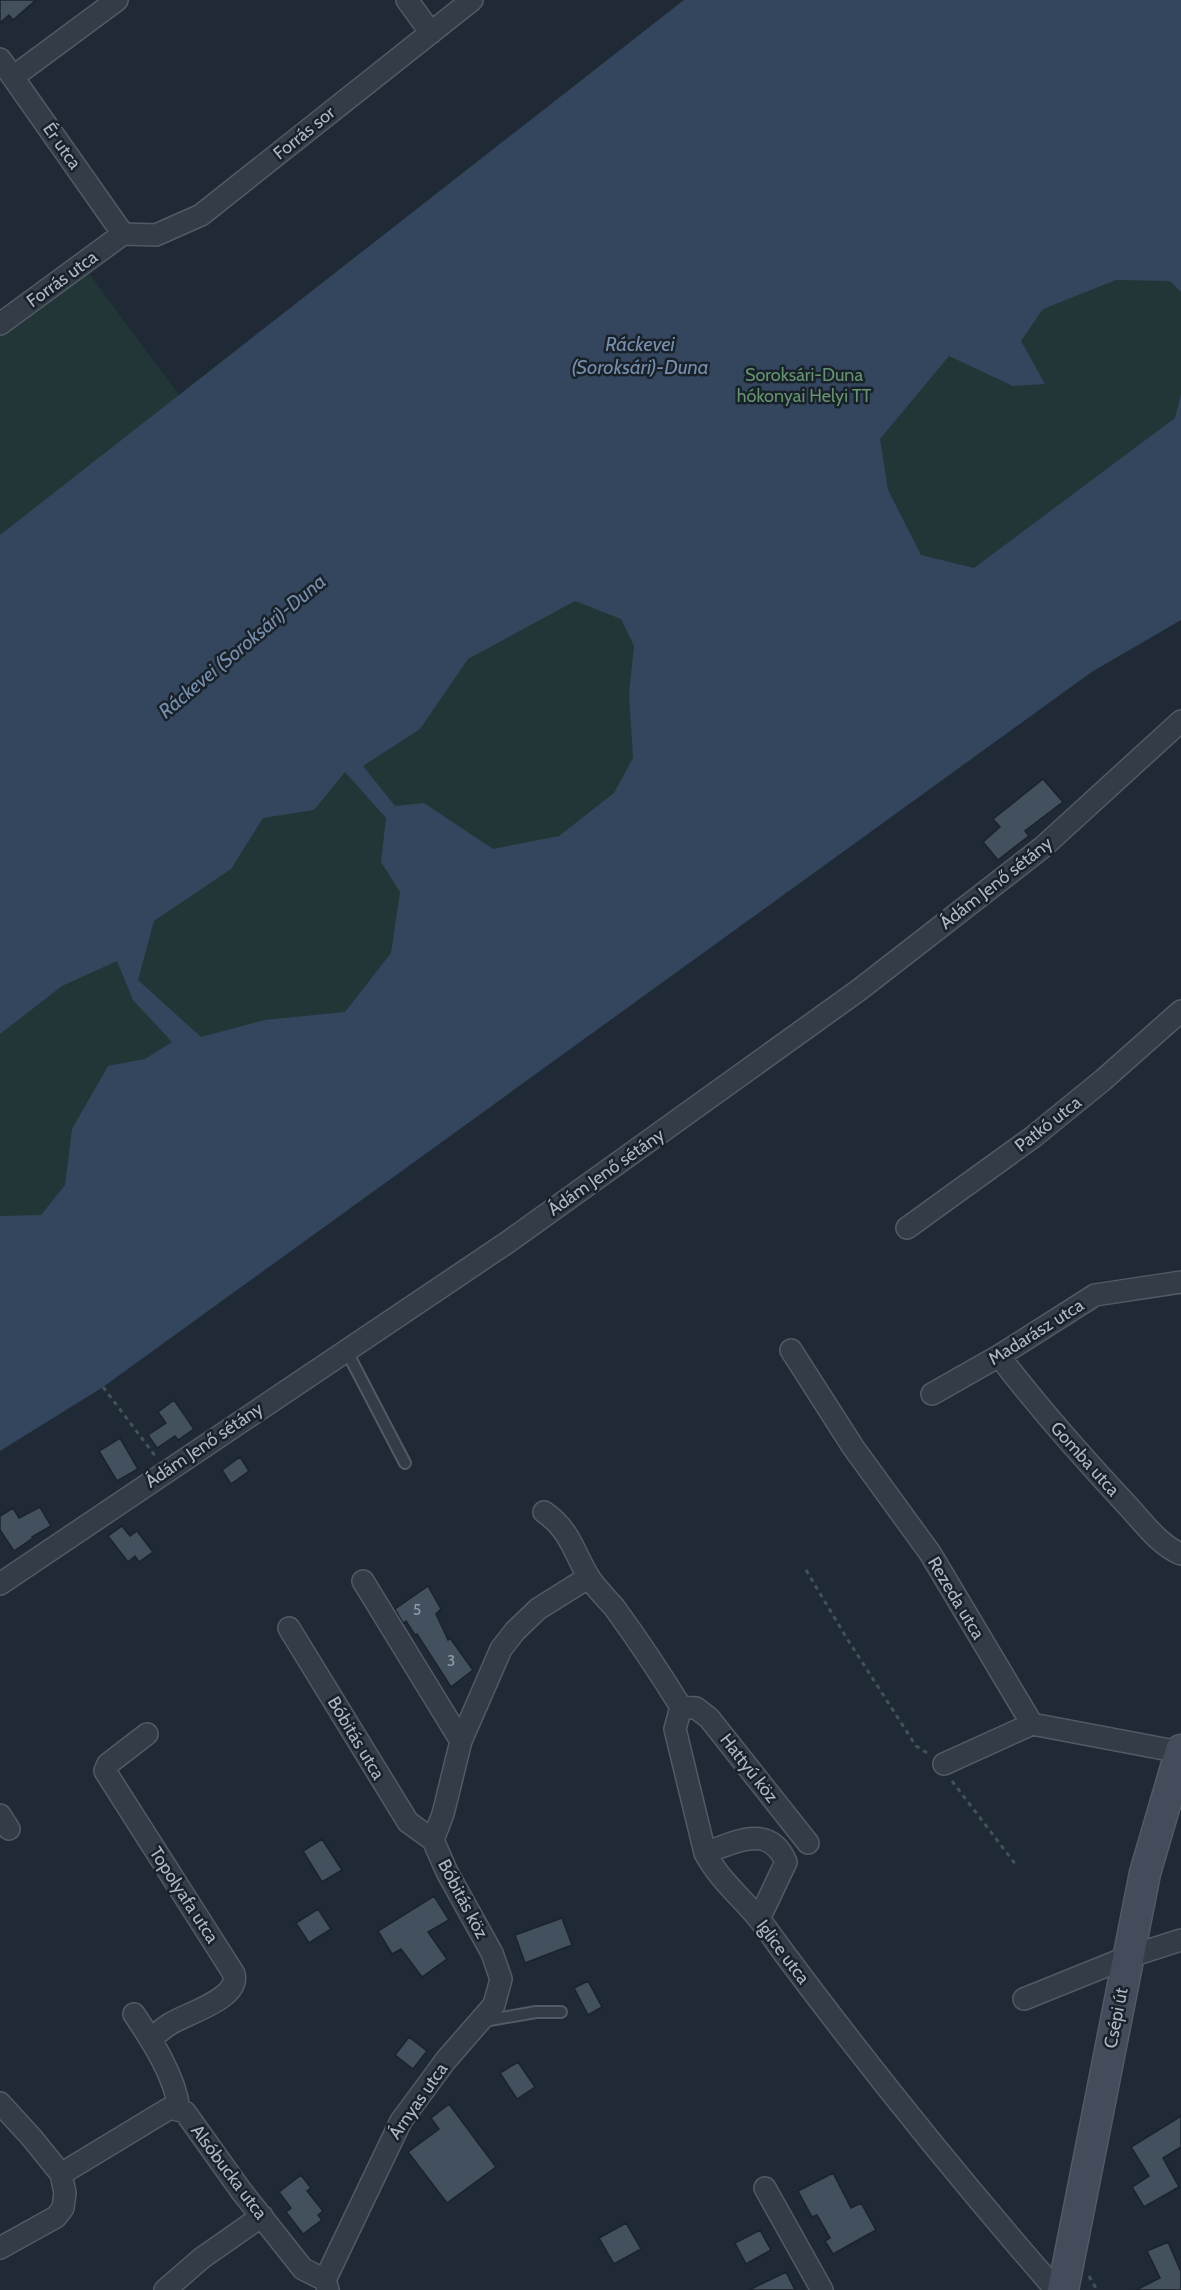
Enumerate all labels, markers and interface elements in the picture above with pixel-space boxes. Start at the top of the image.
street label: Forrás sor [269,101,340,165]
street label: Ér utca [38,118,86,174]
street label: Forrás utca [22,246,102,312]
water label: Ráckevei (Soroksári)-Duna [571,332,709,379]
park label: Soroksári-Duna hókonyai Helyi TT [737,364,872,407]
water label: Ráckevei (Soroksári)-Duna [153,569,331,723]
street label: Ádám Jenő sétány [935,832,1057,934]
street label: Patkó utca [1010,1091,1086,1157]
street label: Ádám Jenő sétány [543,1124,669,1220]
street label: Madarász utca [984,1294,1088,1370]
street label: Ádám Jenő sétány [141,1398,267,1492]
street label: Gomba utca [1046,1417,1124,1501]
street label: Rezeda utca [923,1553,989,1643]
house number: 5 [413,1601,421,1619]
house number: 3 [447,1652,455,1670]
street label: Bóbitás utca [323,1693,390,1784]
street label: Hattyú köz [715,1729,783,1807]
street label: Topolyafa utca [145,1843,223,1948]
street label: Bóbitás köz [433,1856,493,1943]
street label: Iglice utca [752,1915,815,1989]
street label: Csépi út [1099,1986,1133,2050]
street label: Árnyas utca [384,2058,452,2143]
street label: Alsóbucka utca [186,2120,272,2224]

